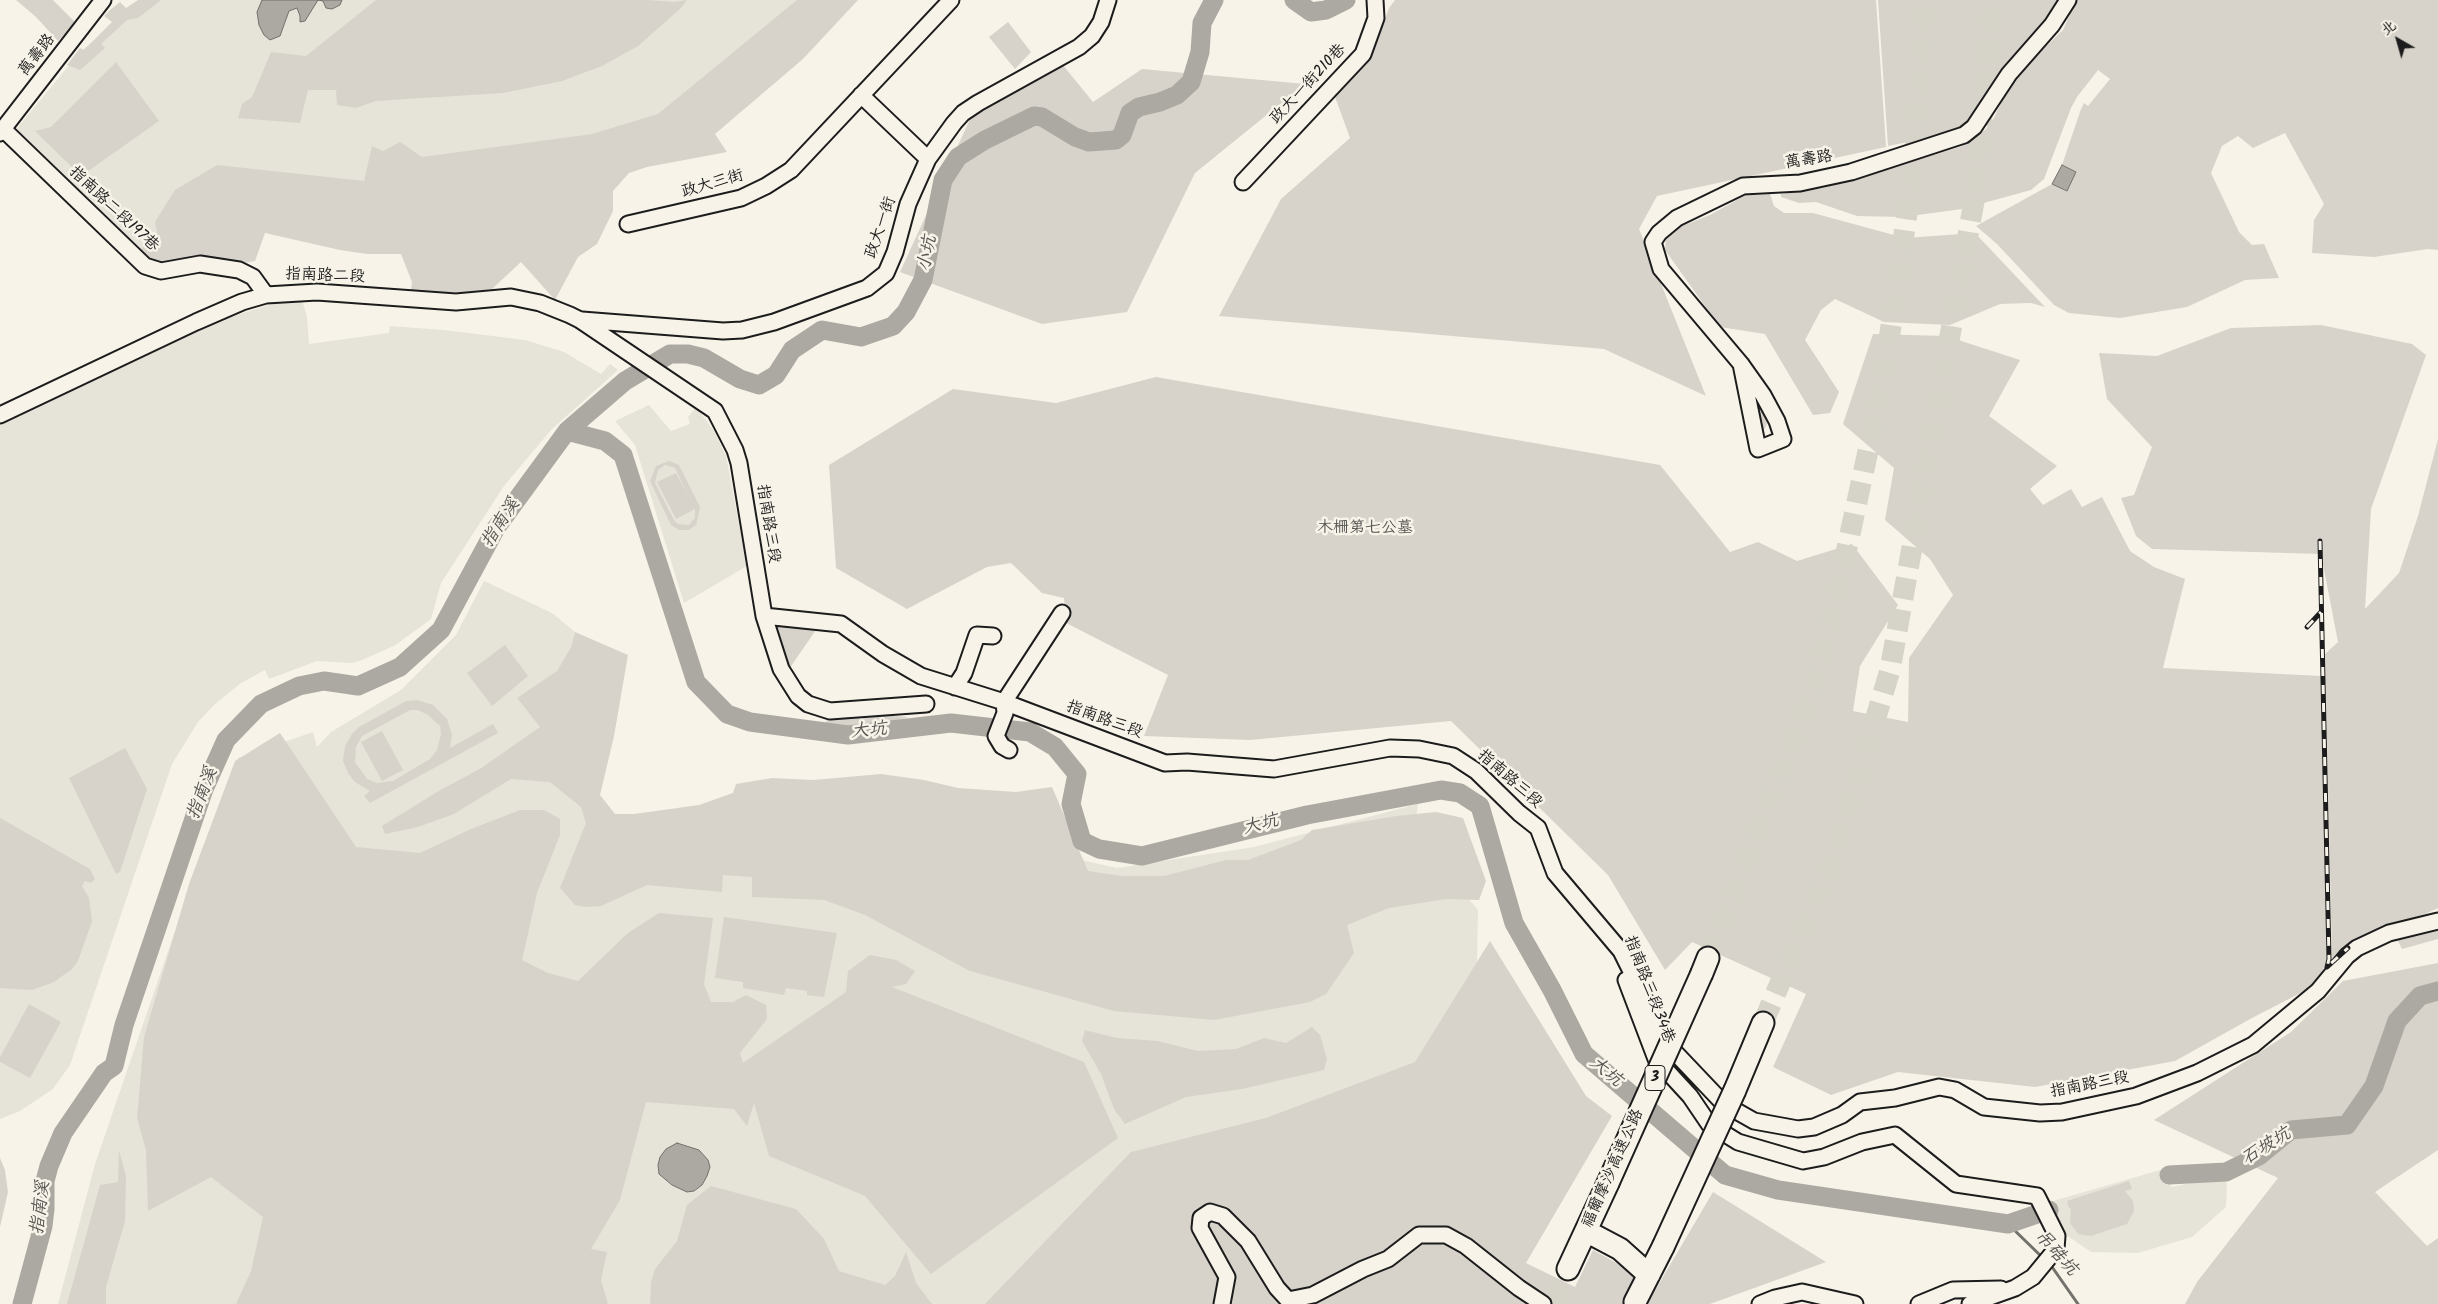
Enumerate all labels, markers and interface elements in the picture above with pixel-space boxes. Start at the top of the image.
north arrow [2373,15,2423,65]
text: 北 [2376,15,2401,41]
street label: 萬壽路 [16,31,60,81]
street label: 政大一街210巷 [1267,41,1351,129]
street label: 萬壽路 [1784,148,1834,174]
street label: 指南路二段197巷 [64,163,162,257]
street label: 政大三街 [680,167,746,203]
street label: 政大一街 [863,195,901,261]
water label: 小坑 [915,234,943,274]
street label: 指南路二段 [285,266,365,288]
street label: 指南路三段 [751,483,783,565]
water label: 指南溪 [478,495,526,553]
park label: 木柵第七公墓 [1317,519,1413,539]
street label: 指南路三段 [1063,698,1145,744]
water label: 大坑 [850,720,888,744]
street label: 指南路三段 [1473,747,1545,813]
water label: 指南溪 [184,765,224,823]
water label: 大坑 [1241,811,1281,841]
street label: 指南路三段34巷 [1619,933,1677,1047]
water label: 大坑 [1584,1053,1626,1093]
road number: 3 [1645,1066,1665,1090]
street label: 指南路三段 [2049,1069,2131,1103]
street label: 福爾摩沙高速公路 [1579,1107,1649,1231]
water label: 石坡坑 [2238,1125,2296,1171]
water label: 指南溪 [28,1180,56,1236]
water label: 吊硞坑 [2029,1227,2081,1281]

